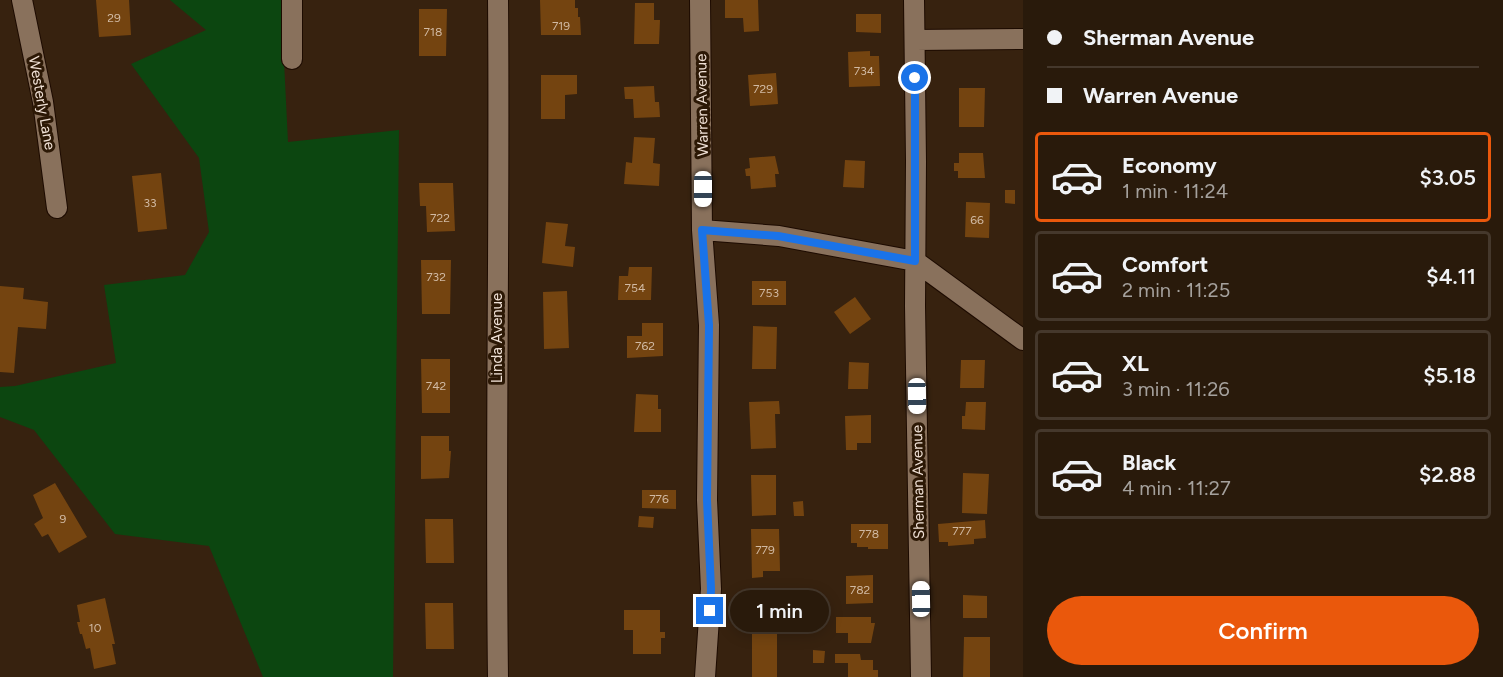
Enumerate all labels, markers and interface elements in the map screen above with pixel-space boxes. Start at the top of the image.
house number: 29 [107,11,121,25]
house number: 719 [552,19,570,33]
text: Sherman Avenue [1083,24,1254,51]
house number: 718 [424,25,442,39]
street label: Warren Avenue [692,54,712,156]
street label: Westerly Lane [25,55,59,151]
house number: 734 [854,64,875,78]
route start [901,64,928,91]
house number: 729 [753,82,773,96]
text: Warren Avenue [1083,82,1238,109]
icon: car [1050,150,1104,204]
text: Economy [1122,152,1217,179]
text: $3.05 [1420,164,1476,191]
car [694,171,712,207]
text: 1 min · 11:24 [1122,179,1228,203]
house number: 33 [143,196,157,210]
house number: 722 [430,211,450,225]
house number: 66 [970,213,984,227]
icon: car [1050,249,1104,303]
text: Comfort [1122,251,1208,278]
text: $4.11 [1426,263,1476,290]
house number: 732 [426,270,446,284]
text: 2 min · 11:25 [1122,278,1230,302]
house number: 754 [625,281,646,295]
house number: 753 [759,286,779,300]
street label: Linda Avenue [488,293,506,383]
house number: 762 [635,339,655,353]
icon: car [1050,348,1104,402]
text: XL [1122,350,1149,377]
text: $5.18 [1423,362,1476,389]
text: 3 min · 11:26 [1122,377,1230,401]
car [908,378,926,414]
house number: 742 [426,379,446,393]
street label: Sherman Avenue [908,425,928,539]
icon: car [1050,447,1104,501]
text: Black [1122,449,1176,476]
text: $2.88 [1419,461,1476,488]
text: 4 min · 11:27 [1122,476,1231,500]
house number: 776 [649,492,669,506]
house number: 9 [60,512,67,526]
house number: 777 [952,524,972,538]
house number: 778 [859,527,879,541]
house number: 779 [755,543,775,557]
car [912,581,930,617]
house number: 782 [850,583,870,597]
callout: 1 min [731,590,830,632]
button: Confirm [1047,596,1479,665]
route end [696,597,723,624]
text: 1 min [756,599,803,623]
house number: 10 [89,621,102,635]

